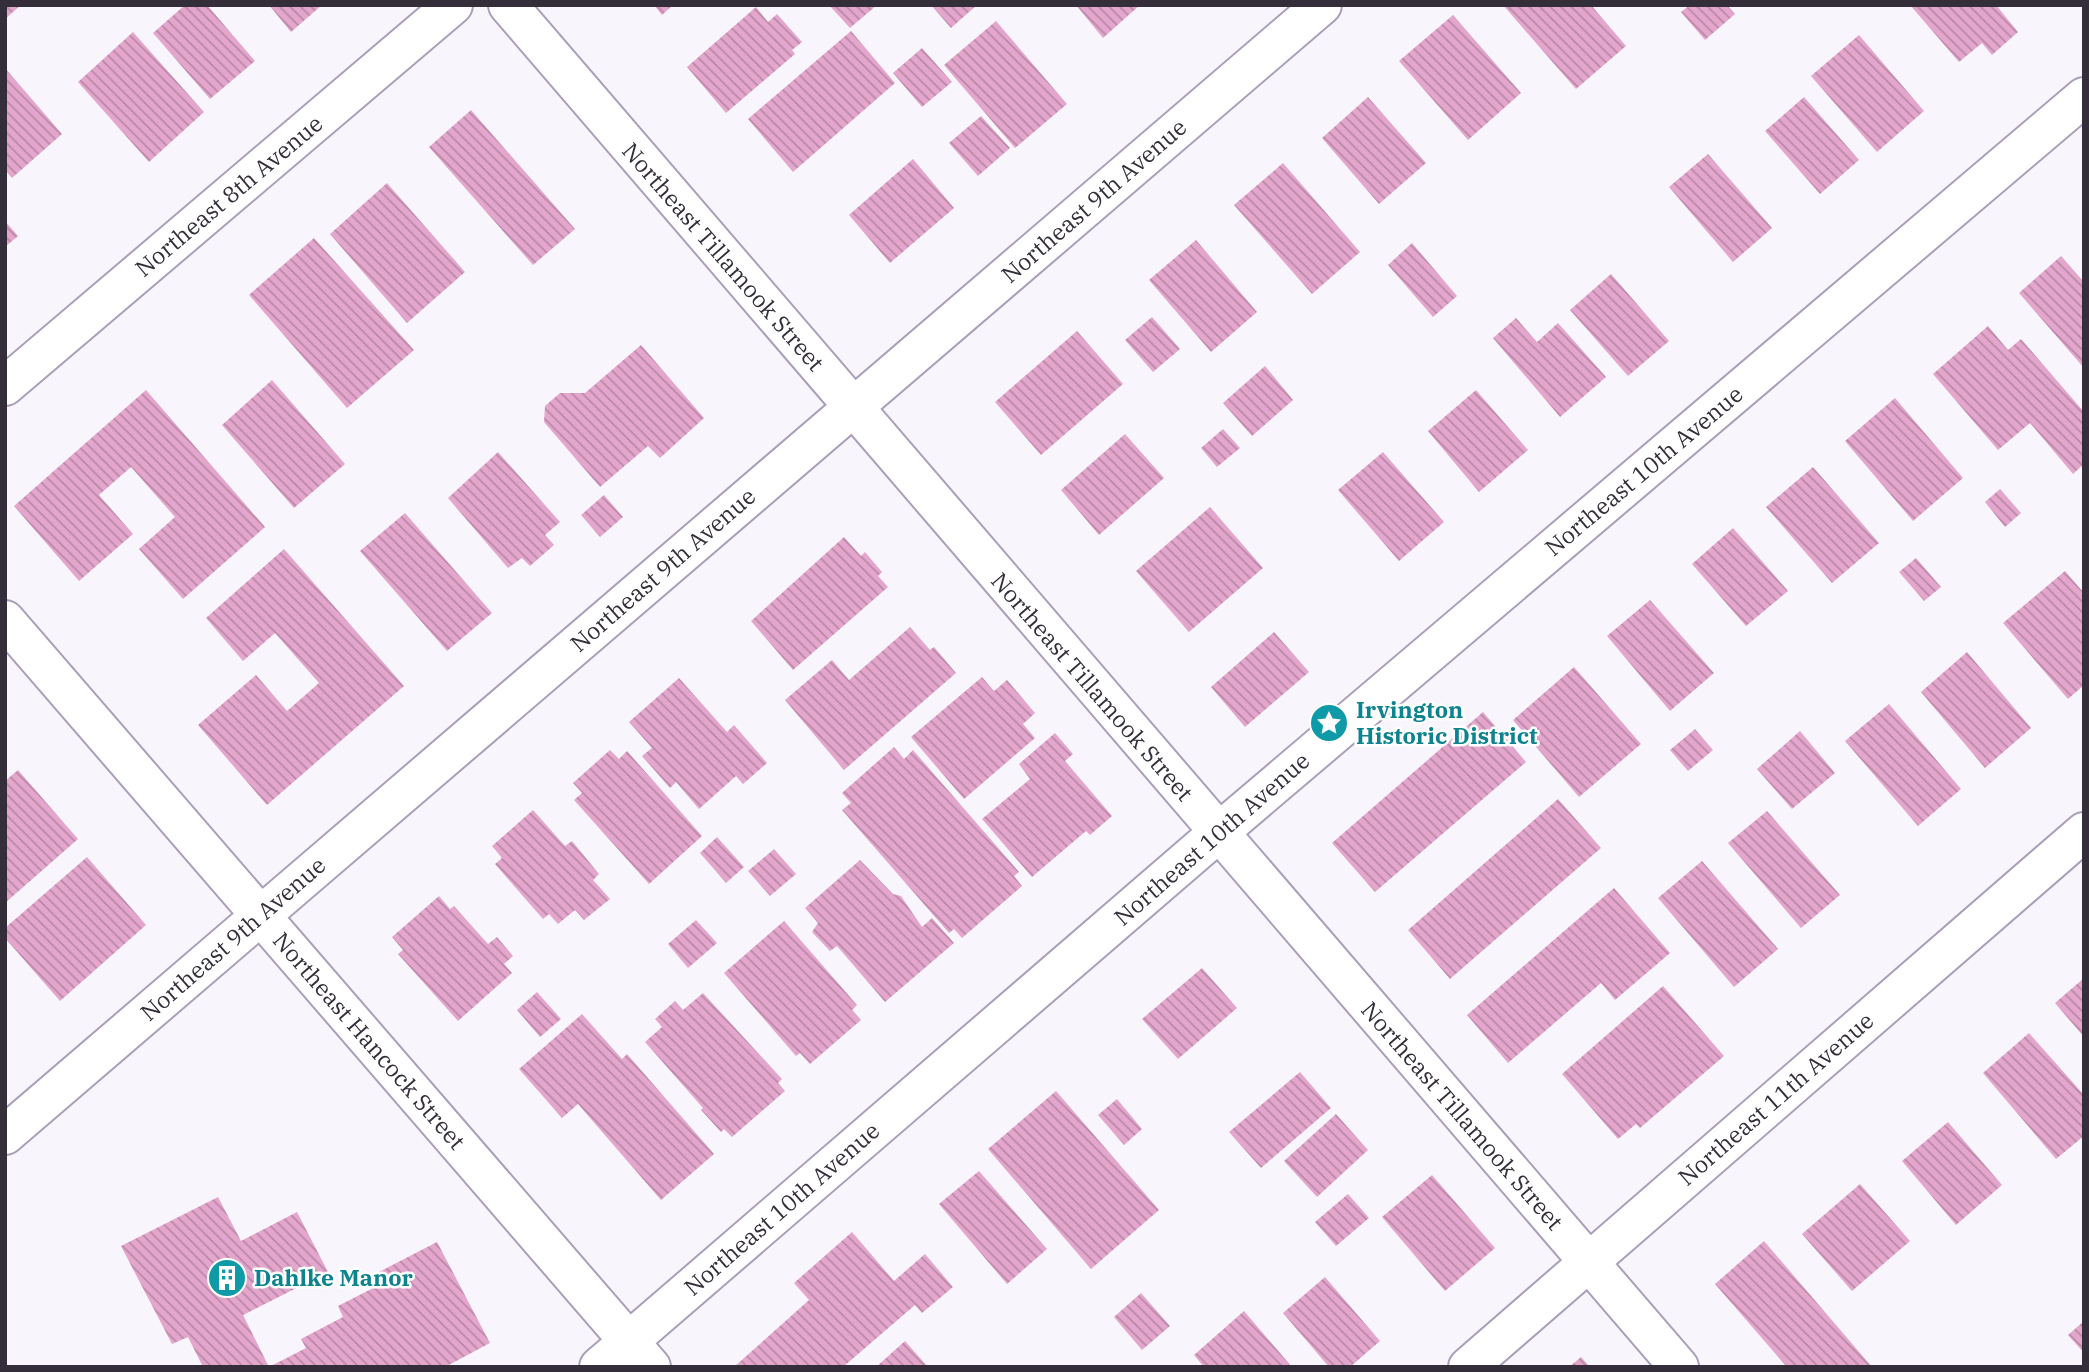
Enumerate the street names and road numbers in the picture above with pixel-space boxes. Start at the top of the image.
street label: Northeast 8th Avenue [128,108,328,282]
street label: Northeast 9th Avenue [995,112,1192,289]
street label: Northeast Tillamook Street [616,136,831,377]
street label: Northeast 10th Avenue [1538,379,1749,562]
street label: Northeast 9th Avenue [564,481,761,658]
street label: Northeast Tillamook Street [985,566,1200,807]
street label: Northeast 10th Avenue [1107,745,1315,931]
street label: Northeast 9th Avenue [134,850,331,1027]
street label: Northeast Hancock Street [267,925,473,1155]
street label: Northeast Tillamook Street [1355,995,1570,1236]
street label: Northeast 11th Avenue [1671,1005,1879,1191]
street label: Northeast 10th Avenue [677,1115,885,1301]

